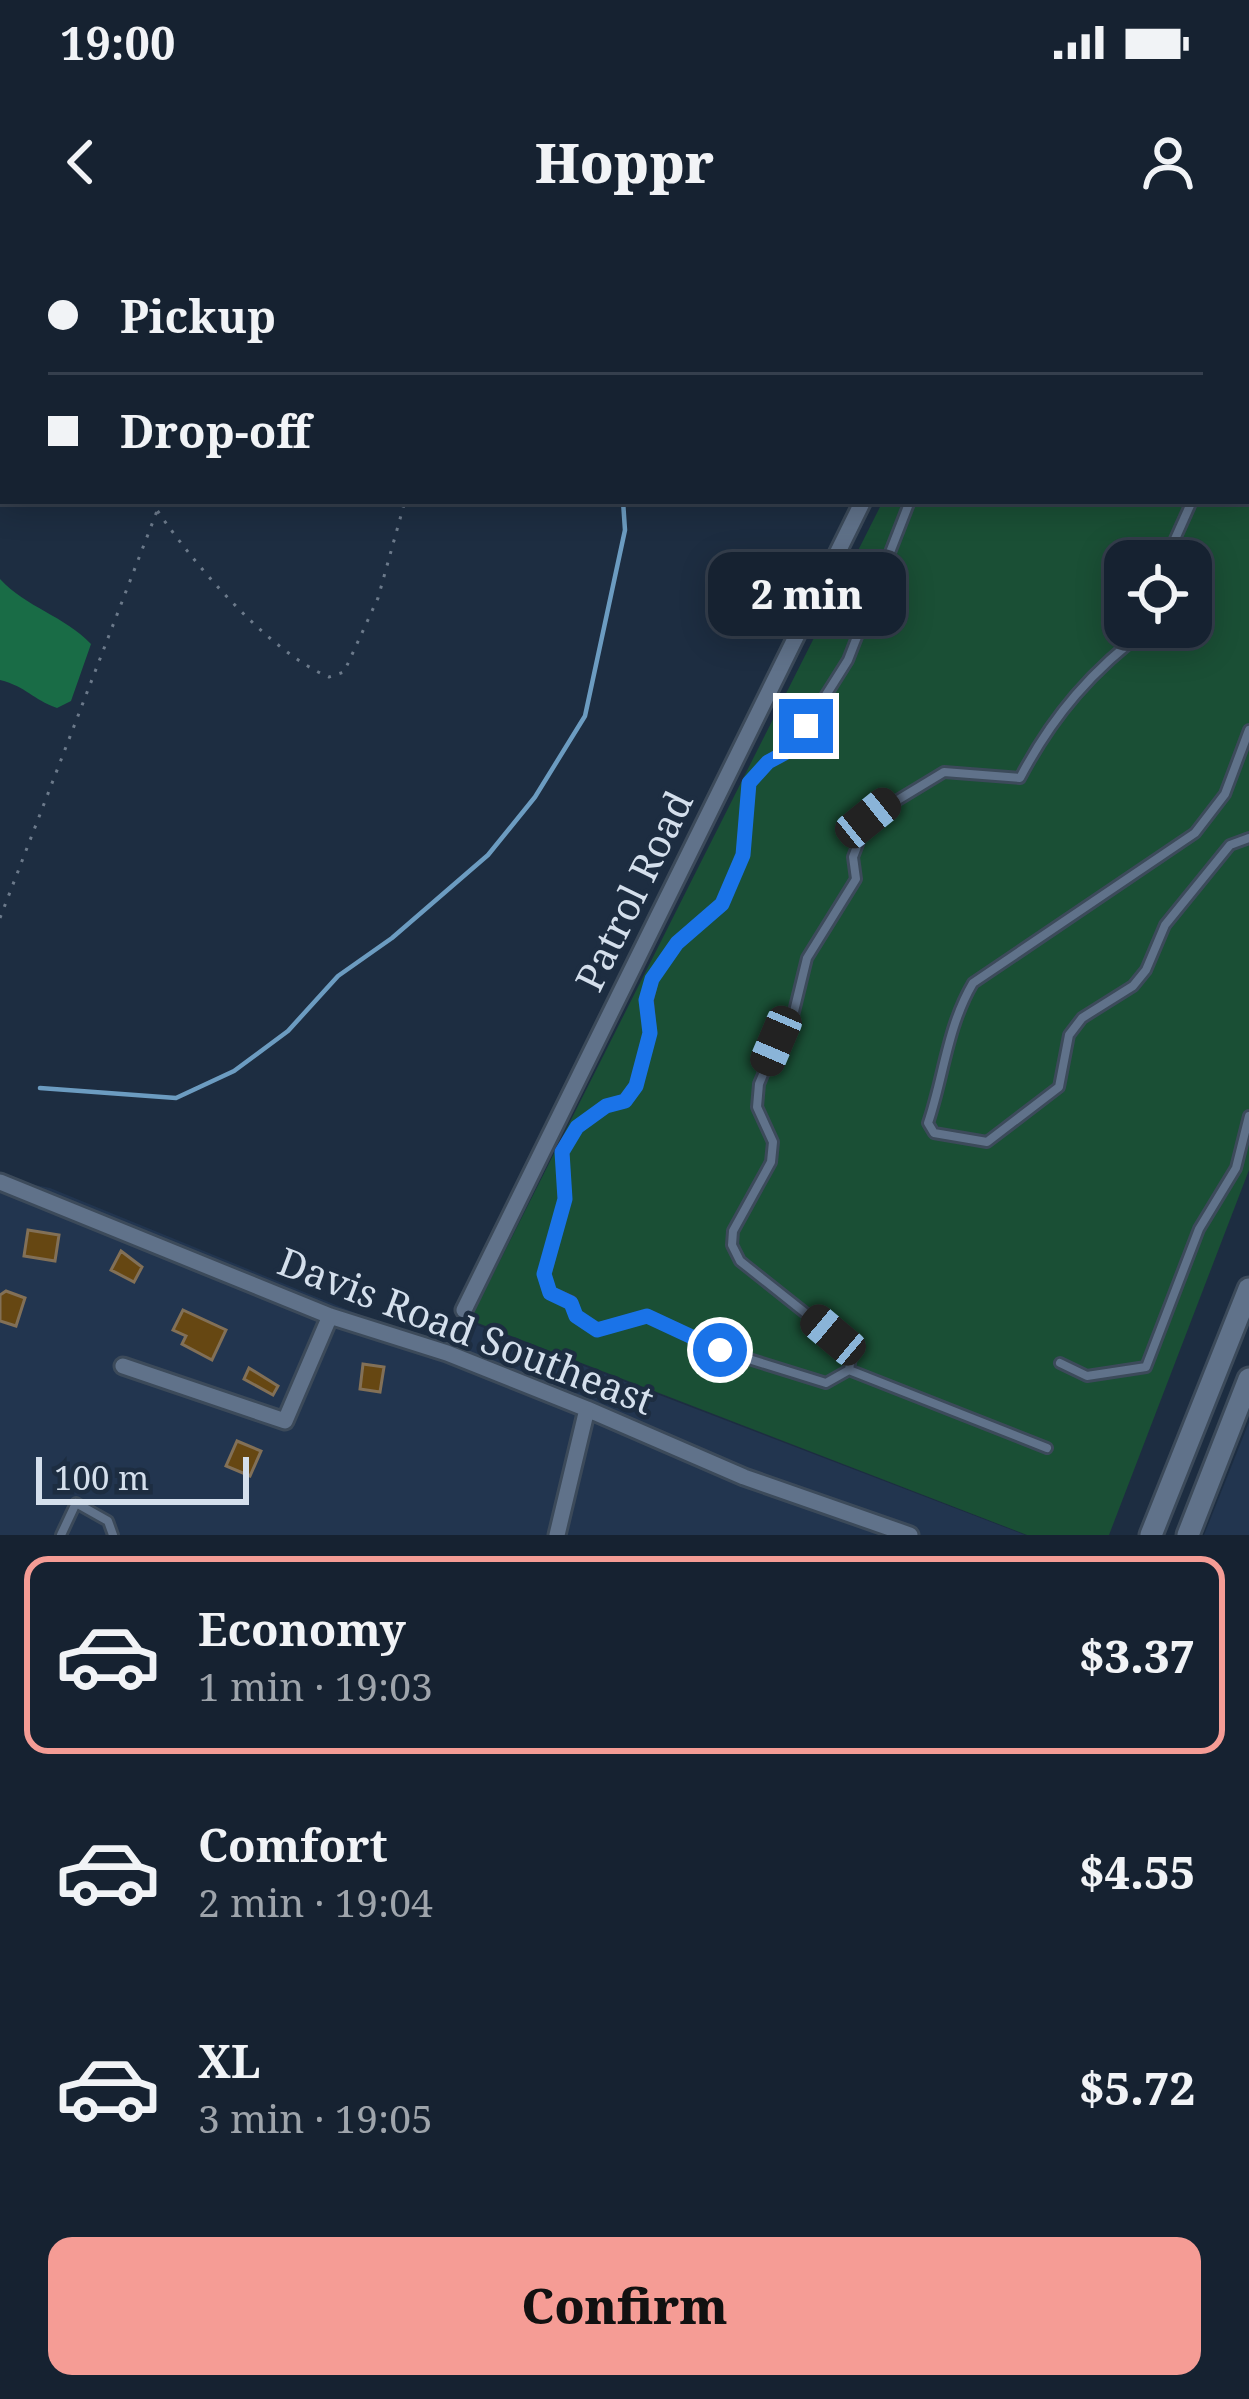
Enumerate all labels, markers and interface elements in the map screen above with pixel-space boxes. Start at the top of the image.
text: 19:00 [60,12,175,73]
text: Hoppr [535,125,714,199]
icon: back [48,129,114,195]
icon: person [1135,129,1201,195]
text: Pickup [120,285,276,346]
text: Drop-off [120,400,311,461]
map controls [1104,540,1212,648]
button: locate [1104,540,1212,648]
callout: 2 min [707,552,905,636]
text: 2 min [751,567,863,620]
route end [779,699,833,753]
street label: Patrol Road [561,781,704,999]
car [829,781,907,855]
car [745,1001,807,1081]
street label: Davis Road Southeast [271,1233,662,1426]
car [794,1298,872,1372]
route start [693,1323,747,1377]
scale bar [36,1451,249,1504]
text: 100 m [54,1455,149,1500]
text: Economy [198,1598,406,1659]
icon: car [54,1601,162,1709]
text: $3.37 [1079,1625,1195,1686]
text: 1 min · 19:03 [198,1659,433,1712]
text: Comfort [198,1814,388,1875]
icon: car [54,1817,162,1925]
text: $4.55 [1079,1841,1195,1902]
text: 2 min · 19:04 [198,1875,433,1928]
text: XL [198,2030,260,2091]
icon: car [54,2033,162,2141]
text: $5.72 [1079,2057,1195,2118]
text: 3 min · 19:05 [198,2091,433,2144]
button: Confirm [48,2237,1201,2375]

